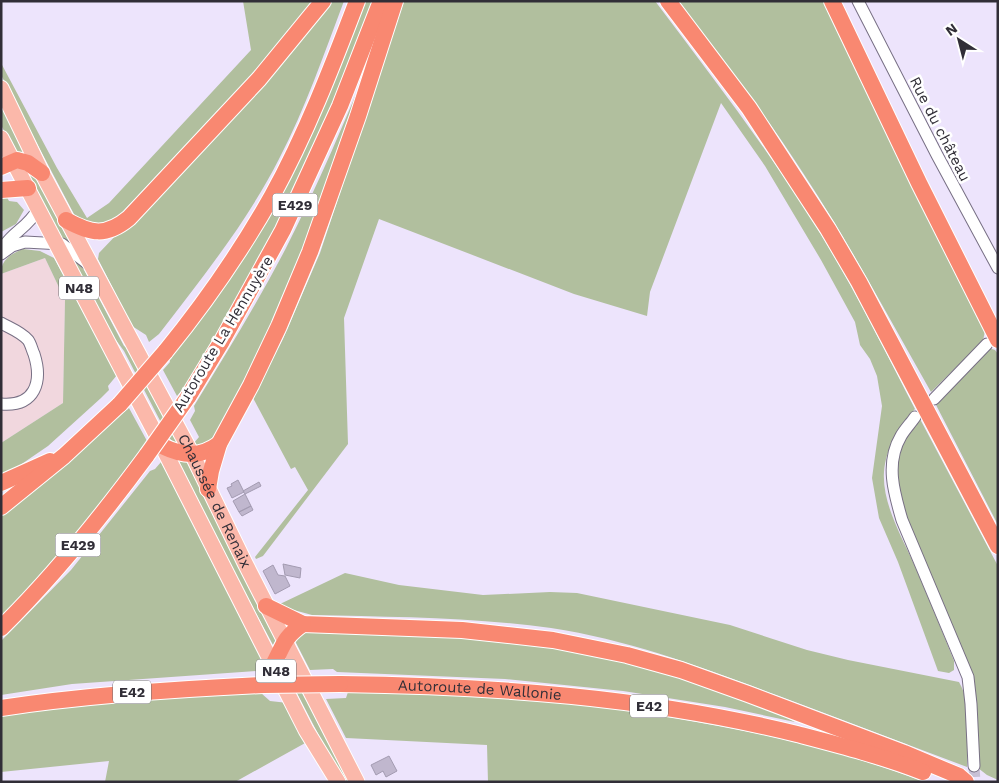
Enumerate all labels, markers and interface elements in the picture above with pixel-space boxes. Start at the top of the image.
north arrow [934,15,984,65]
text: N [942,20,960,39]
street label: Rue du château [906,74,974,184]
road number: E429 [272,194,318,216]
street label: Autoroute La Hennuyère [169,253,277,415]
road number: N48 [59,276,99,300]
street label: Chaussée de Renaix [174,431,255,571]
road number: E429 [56,534,100,556]
road number: N48 [256,659,296,682]
street label: Autoroute de Wallonie [398,676,562,704]
road number: E42 [113,680,151,704]
road number: E42 [630,694,668,718]

